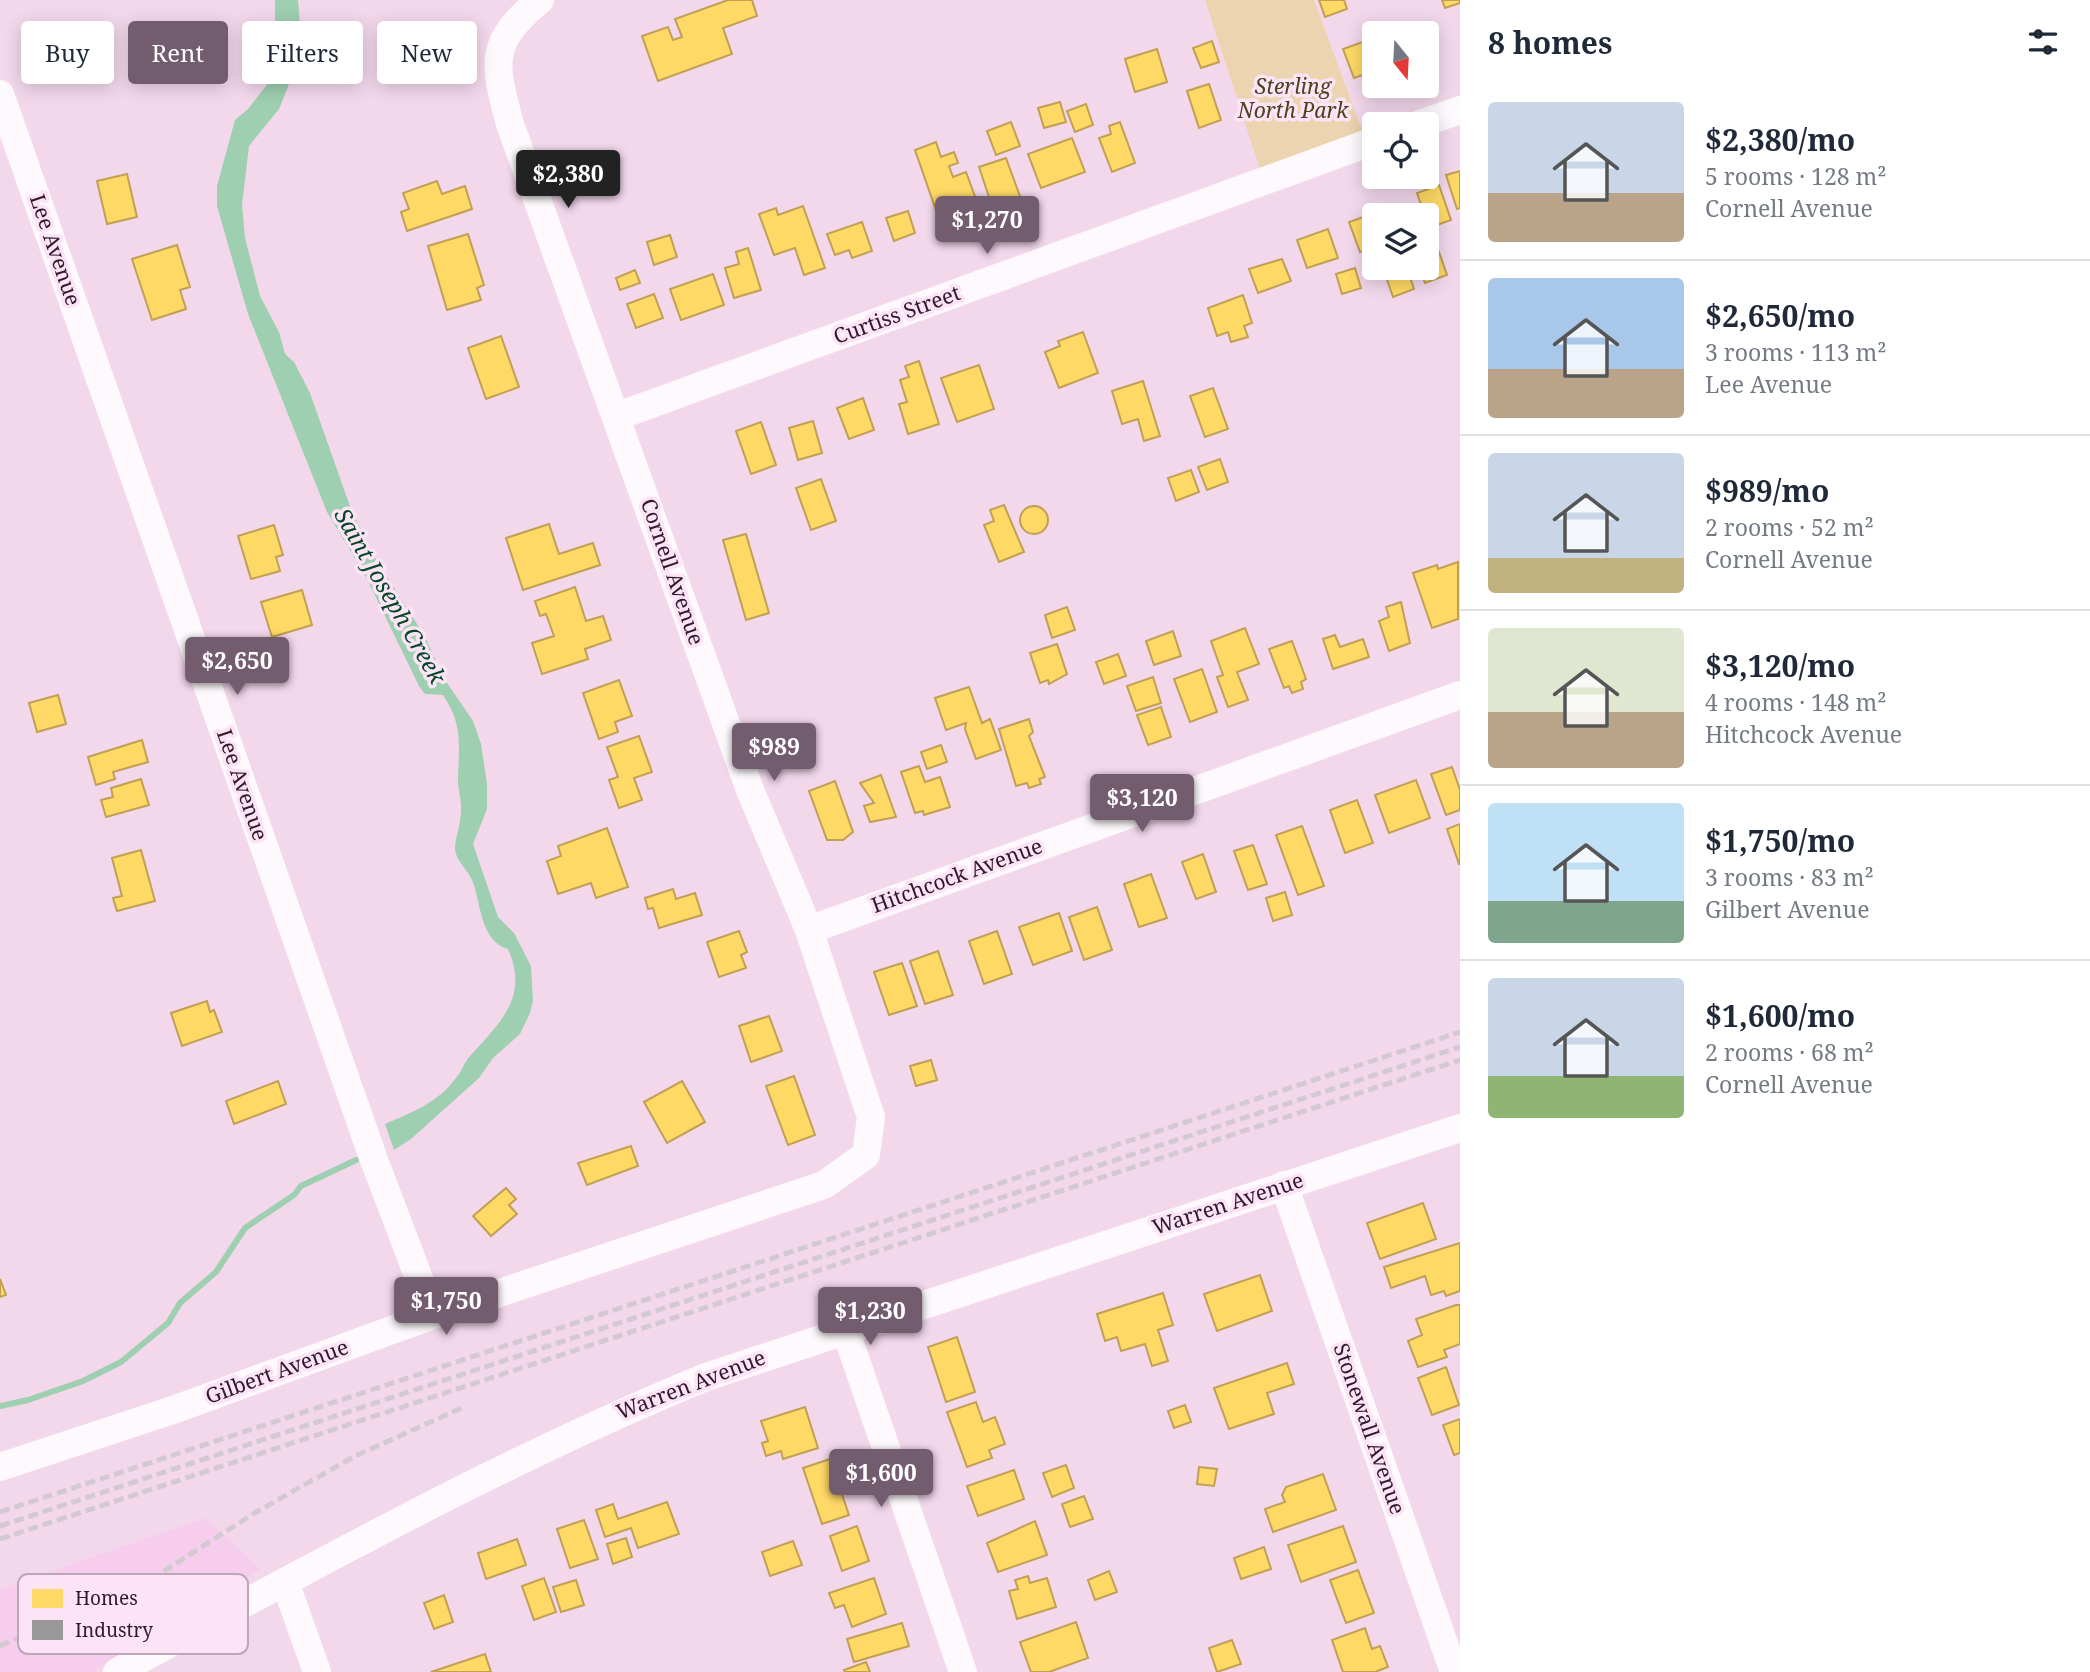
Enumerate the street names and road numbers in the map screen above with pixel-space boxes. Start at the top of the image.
street label: Lee Avenue [24,190,88,309]
street label: Curtiss Street [829,278,964,350]
street label: Cornell Avenue [635,495,711,649]
street label: Lee Avenue [211,725,275,844]
street label: Hitchcock Avenue [867,831,1046,919]
street label: Warren Avenue [1149,1165,1307,1241]
street label: Gilbert Avenue [201,1332,352,1410]
street label: Stonewall Avenue [1328,1339,1412,1518]
street label: Warren Avenue [612,1343,769,1425]

